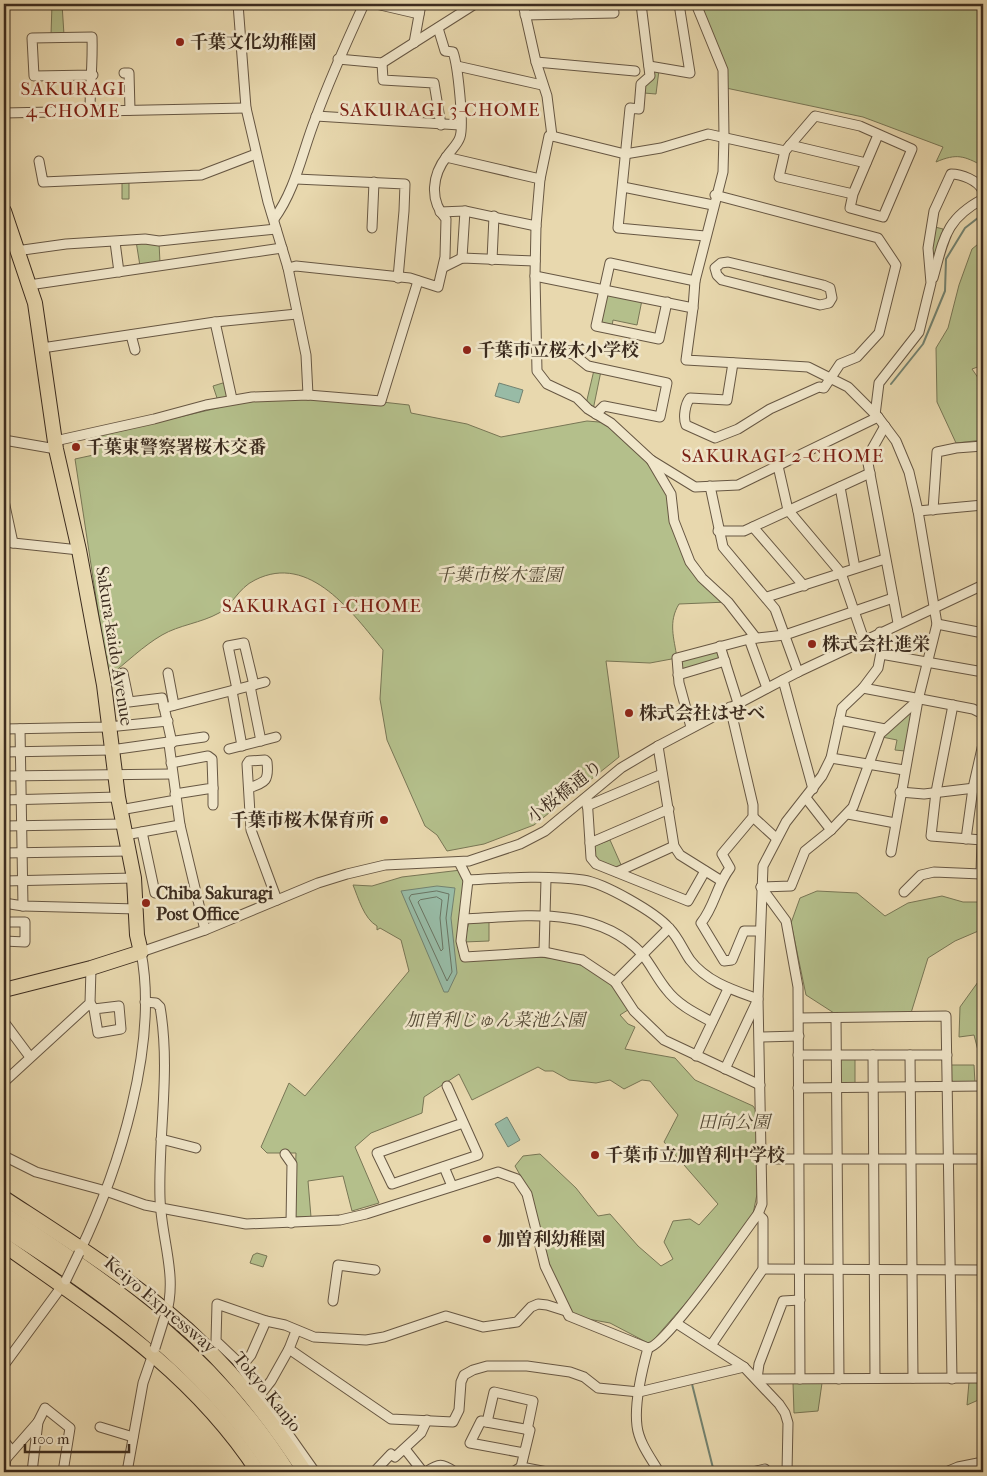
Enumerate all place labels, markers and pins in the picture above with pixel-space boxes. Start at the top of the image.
place label: 千葉文化幼稚園 [190,32,316,53]
marker: 千葉文化幼稚園 [174,36,186,48]
place label: 千葉市立桜木小学校 [477,340,639,361]
marker: 千葉市立桜木小学校 [461,344,473,356]
place label: 千葉東警察署桜木交番 [86,437,266,458]
marker: 千葉東警察署桜木交番 [70,441,82,453]
place label: 株式会社進栄 [822,634,930,655]
marker: 株式会社進栄 [806,638,818,650]
place label: 株式会社はせべ [639,703,765,724]
marker: 株式会社はせべ [623,707,635,719]
place label: 千葉市桜木保育所 [230,810,374,831]
marker: 千葉市桜木保育所 [378,814,390,826]
place label: Chiba Sakuragi Post Office [156,883,274,925]
marker: Chiba Sakuragi Post Office [140,897,152,909]
place label: 千葉市立加曽利中学校 [605,1145,785,1166]
marker: 千葉市立加曽利中学校 [589,1149,601,1161]
place label: 加曽利幼稚園 [497,1229,605,1250]
marker: 加曽利幼稚園 [481,1233,493,1245]

